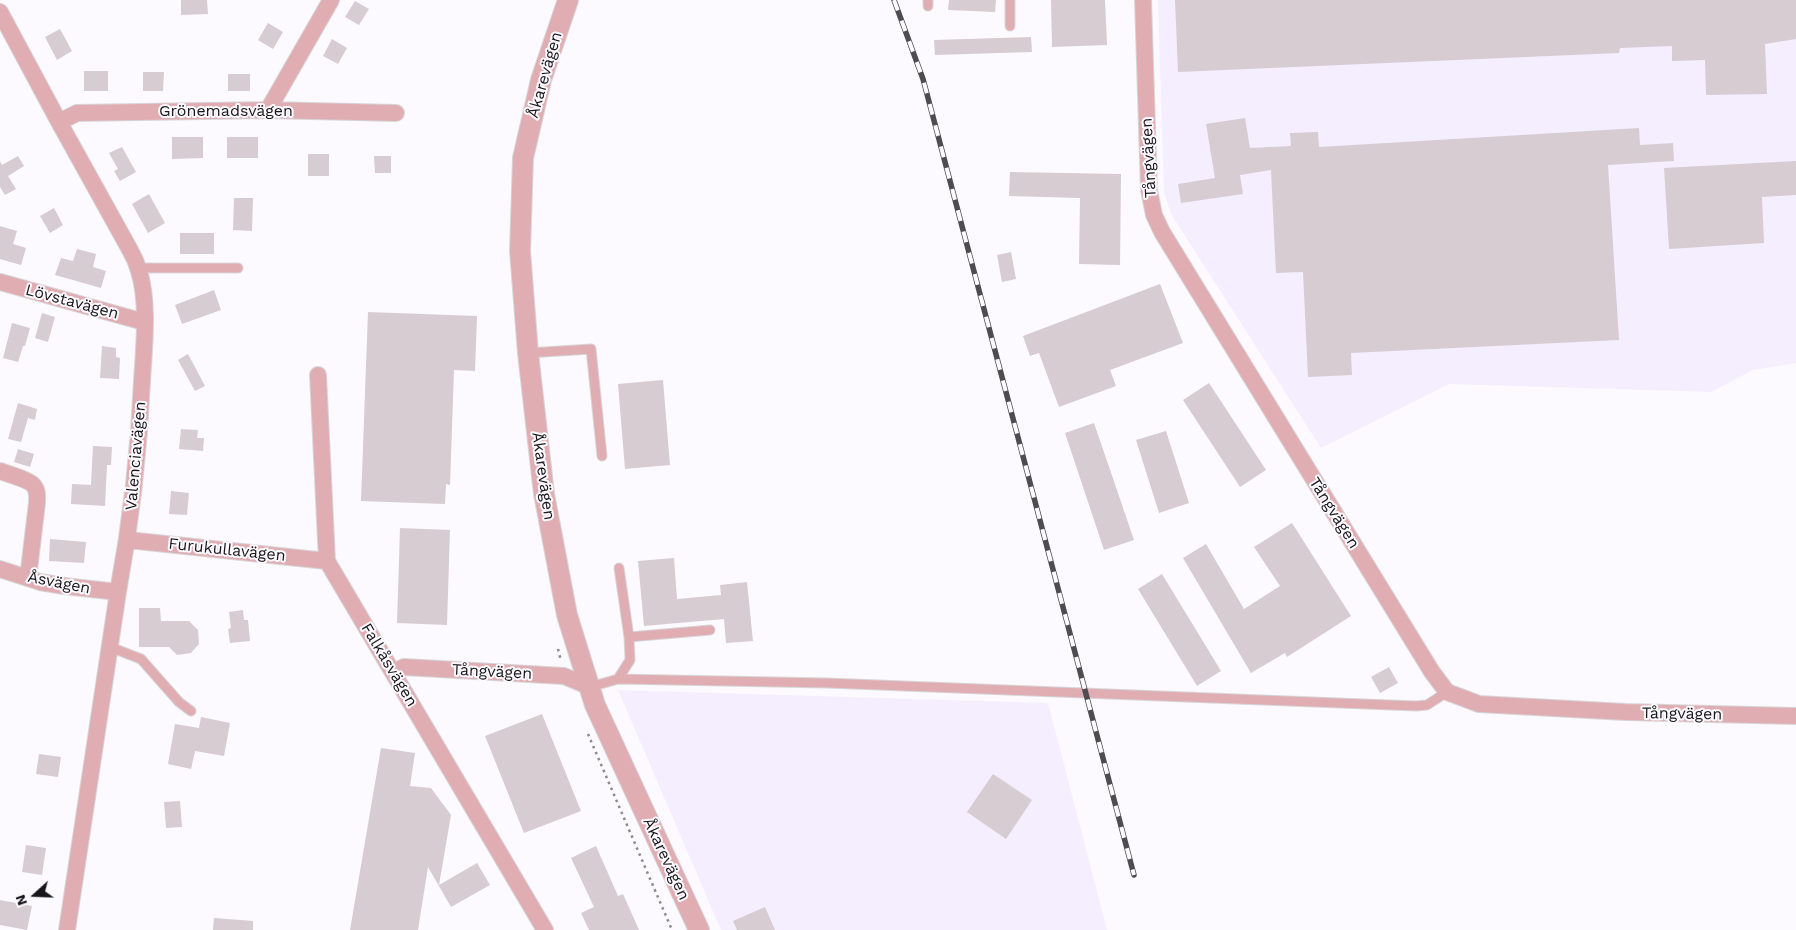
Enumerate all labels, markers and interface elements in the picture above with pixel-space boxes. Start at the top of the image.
street label: Åkarevägen [524,30,566,120]
street label: Grönemadsvägen [159,101,293,121]
street label: Tångvägen [1137,117,1161,199]
street label: Lövstavägen [23,280,121,324]
street label: Valenciavägen [122,401,150,511]
street label: Åkarevägen [527,431,559,521]
street label: Tångvägen [1305,474,1363,552]
street label: Furukullavägen [167,534,287,566]
street label: Åsvägen [26,568,92,598]
street label: Falkåsvägen [357,620,421,710]
street label: Tångvägen [451,660,533,684]
street label: Tångvägen [1642,704,1722,724]
street label: Åkarevägen [639,815,693,903]
north arrow [10,870,60,920]
text: N [12,893,30,908]

